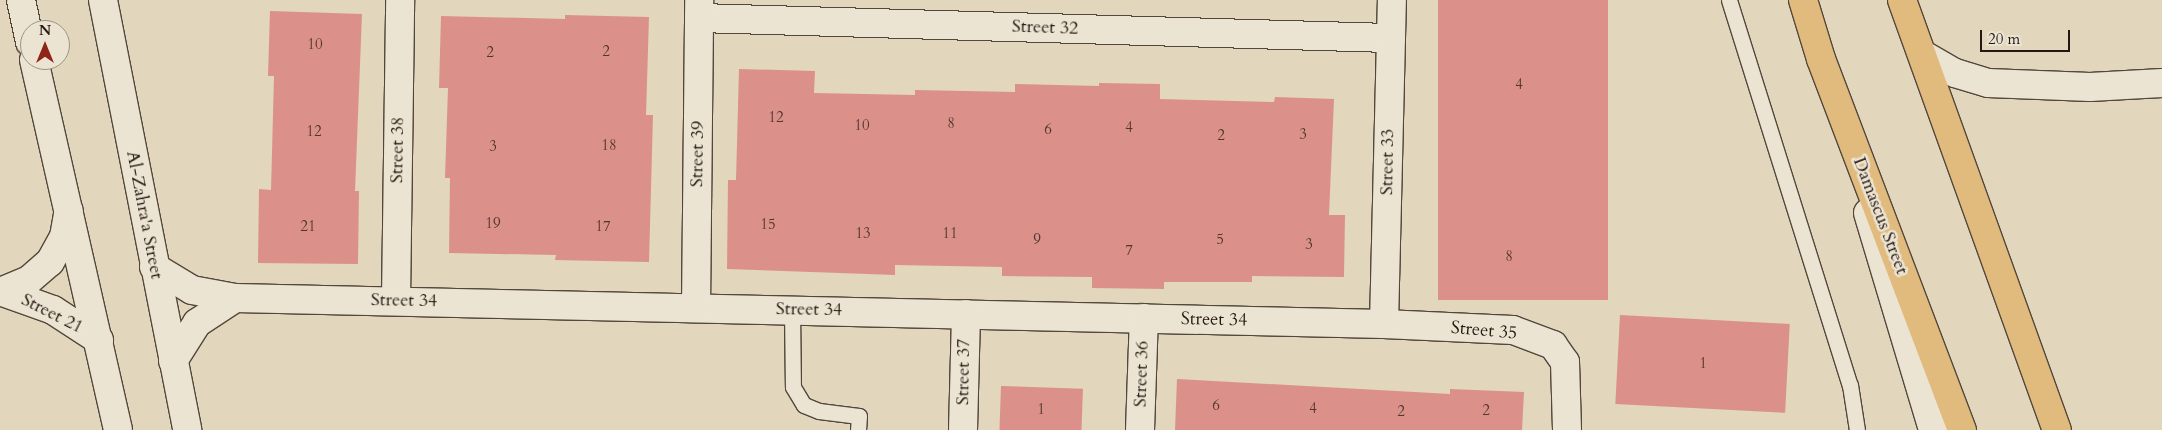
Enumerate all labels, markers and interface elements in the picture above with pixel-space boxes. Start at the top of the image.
street label: Street 32 [1011,16,1079,40]
north arrow [20,20,70,70]
scale bar [1982,20,2072,52]
text: N [39,21,51,40]
text: 20 m [1988,29,2020,49]
house number: 10 [307,36,323,54]
house number: 2 [602,43,610,61]
house number: 2 [486,44,494,62]
house number: 4 [1515,76,1523,94]
house number: 12 [768,109,784,127]
house number: 8 [947,115,955,133]
street label: Street 38 [387,117,409,183]
house number: 10 [854,117,870,135]
house number: 4 [1125,119,1133,137]
street label: Street 39 [687,121,709,187]
house number: 6 [1044,121,1052,139]
house number: 12 [306,123,322,141]
house number: 3 [1299,126,1307,144]
house number: 2 [1217,127,1225,145]
street label: Street 33 [1377,129,1399,195]
house number: 18 [601,137,617,155]
house number: 3 [489,138,497,156]
street label: Al-Zahra'a Street [121,149,167,281]
street label: Damascus Street [1848,154,1912,278]
house number: 19 [485,215,501,233]
house number: 15 [760,216,776,234]
house number: 21 [300,218,316,236]
house number: 17 [595,218,611,236]
house number: 13 [855,225,871,243]
house number: 11 [942,225,958,243]
house number: 9 [1033,231,1041,249]
house number: 5 [1216,231,1224,249]
house number: 3 [1305,236,1313,254]
house number: 7 [1125,242,1133,260]
house number: 8 [1505,248,1513,266]
street label: Street 21 [17,289,87,339]
street label: Street 34 [371,290,437,312]
street label: Street 34 [776,299,842,321]
street label: Street 34 [1181,309,1247,331]
street label: Street 35 [1450,317,1518,345]
street label: Street 37 [953,339,975,405]
street label: Street 36 [1130,340,1154,408]
house number: 1 [1699,355,1707,373]
house number: 6 [1212,397,1220,415]
house number: 4 [1309,400,1317,418]
house number: 1 [1037,401,1045,419]
house number: 2 [1482,402,1490,420]
house number: 2 [1397,403,1405,421]

